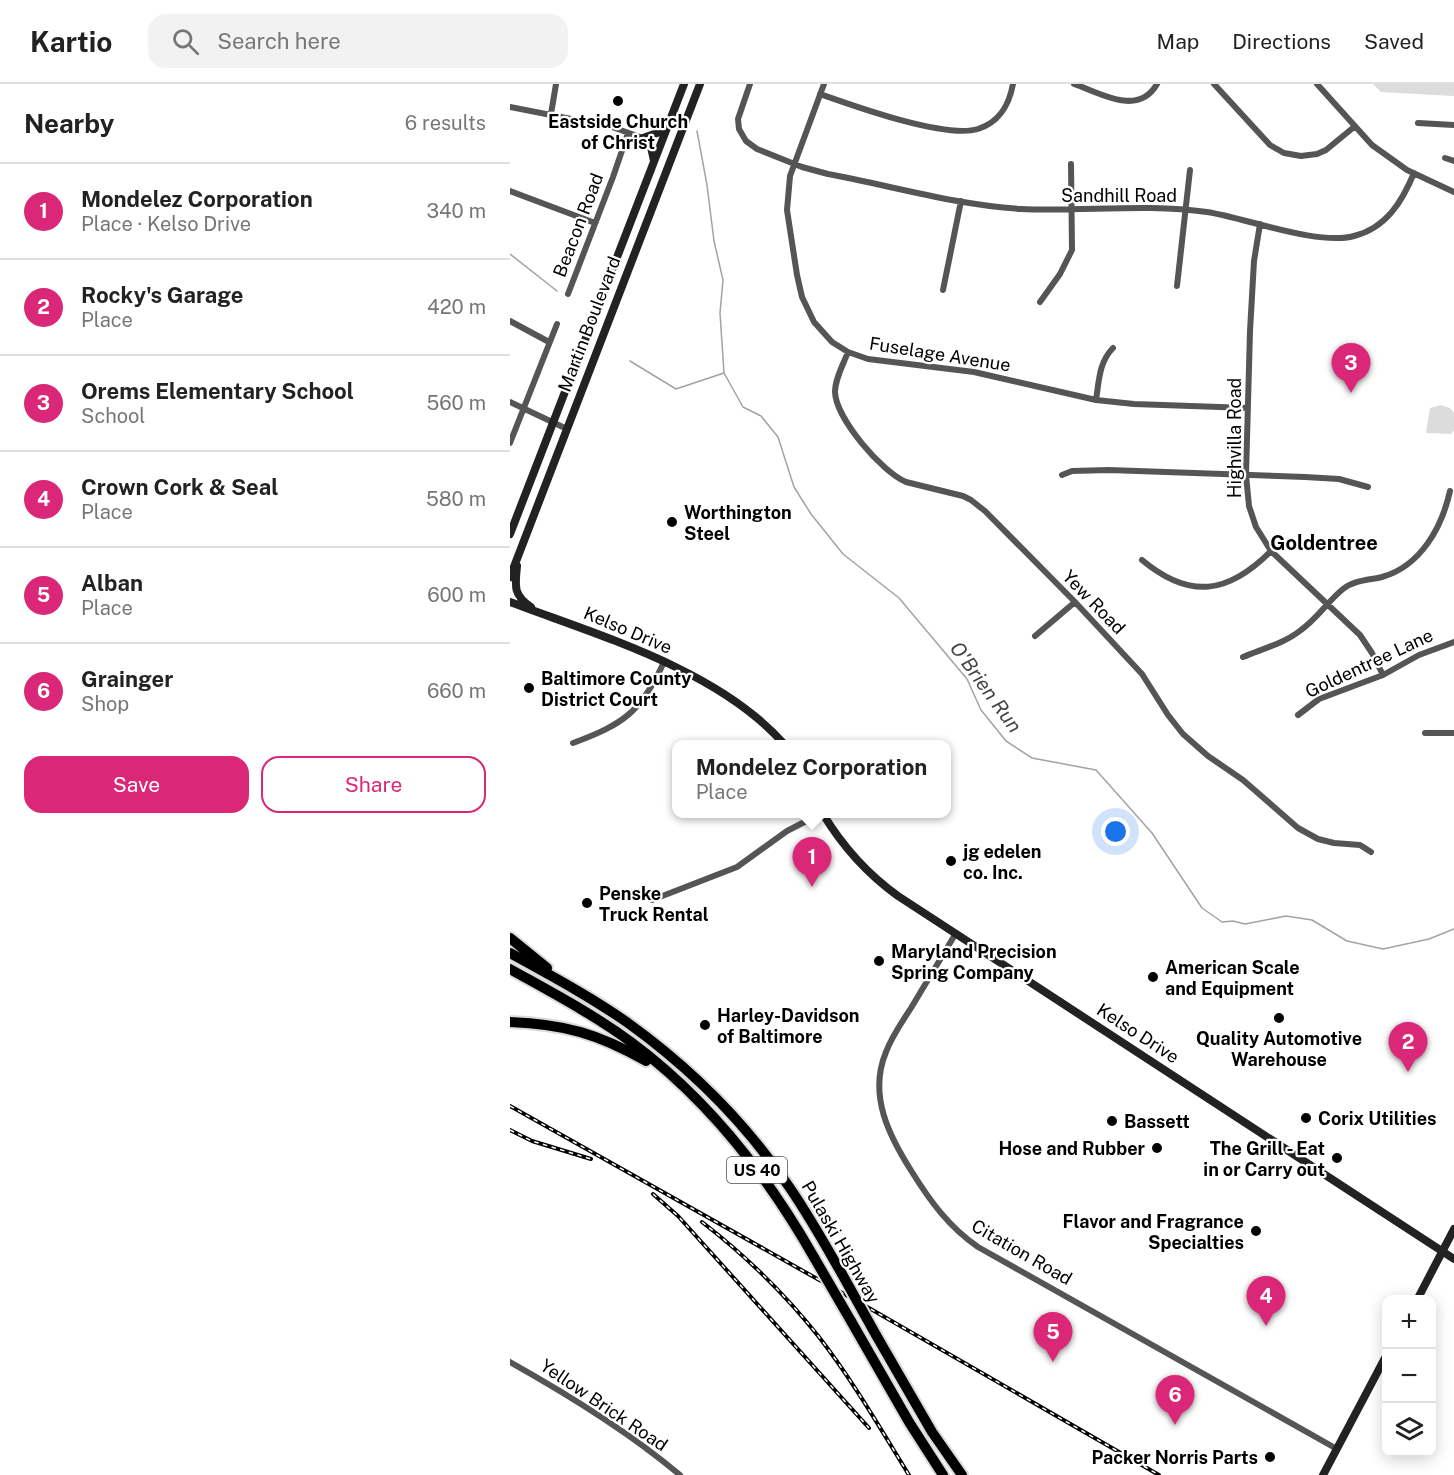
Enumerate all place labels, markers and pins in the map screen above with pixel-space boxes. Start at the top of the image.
marker: Eastside Church of Christ [611,94,625,108]
place label: Eastside Church of Christ [548,111,688,153]
pin: 3 [1332,344,1370,393]
place label: Worthington Steel [684,502,792,544]
marker: Worthington Steel [665,515,679,529]
place label: Baltimore County District Court [541,668,691,710]
marker: Baltimore County District Court [522,681,536,695]
pin: 1 [792,838,832,887]
place label: jg edelen co. Inc. [962,841,1042,883]
marker: jg edelen co. Inc. [944,854,958,868]
place label: Penske Truck Rental [599,883,709,925]
marker: Penske Truck Rental [580,896,594,910]
place label: Maryland Precision Spring Company [891,941,1057,983]
marker: Maryland Precision Spring Company [872,954,886,968]
place label: American Scale and Equipment [1165,957,1300,999]
marker: American Scale and Equipment [1146,970,1160,984]
place label: Harley-Davidson of Baltimore [717,1005,860,1047]
marker: Quality Automotive Warehouse [1272,1011,1286,1025]
marker: Harley-Davidson of Baltimore [698,1018,712,1032]
pin: 2 [1388,1022,1428,1072]
place label: Quality Automotive Warehouse [1196,1028,1362,1070]
place label: Corix Utilities [1318,1108,1436,1129]
place label: Bassett [1124,1111,1190,1132]
marker: Corix Utilities [1299,1111,1313,1125]
marker: Bassett [1105,1114,1119,1128]
place label: Hose and Rubber [998,1138,1146,1159]
place label: The Grill - Eat in or Carry out [1203,1138,1325,1180]
marker: Hose and Rubber [1150,1141,1164,1155]
marker: The Grill - Eat in or Carry out [1330,1151,1344,1165]
place label: Flavor and Fragrance Specialties [1062,1211,1244,1253]
marker: Flavor and Fragrance Specialties [1249,1224,1263,1238]
pin: 4 [1246,1276,1286,1326]
pin: 5 [1034,1312,1072,1362]
pin: 6 [1156,1376,1194,1425]
place label: Packer Norris Parts [1092,1447,1258,1468]
marker: Packer Norris Parts [1263,1450,1277,1464]

